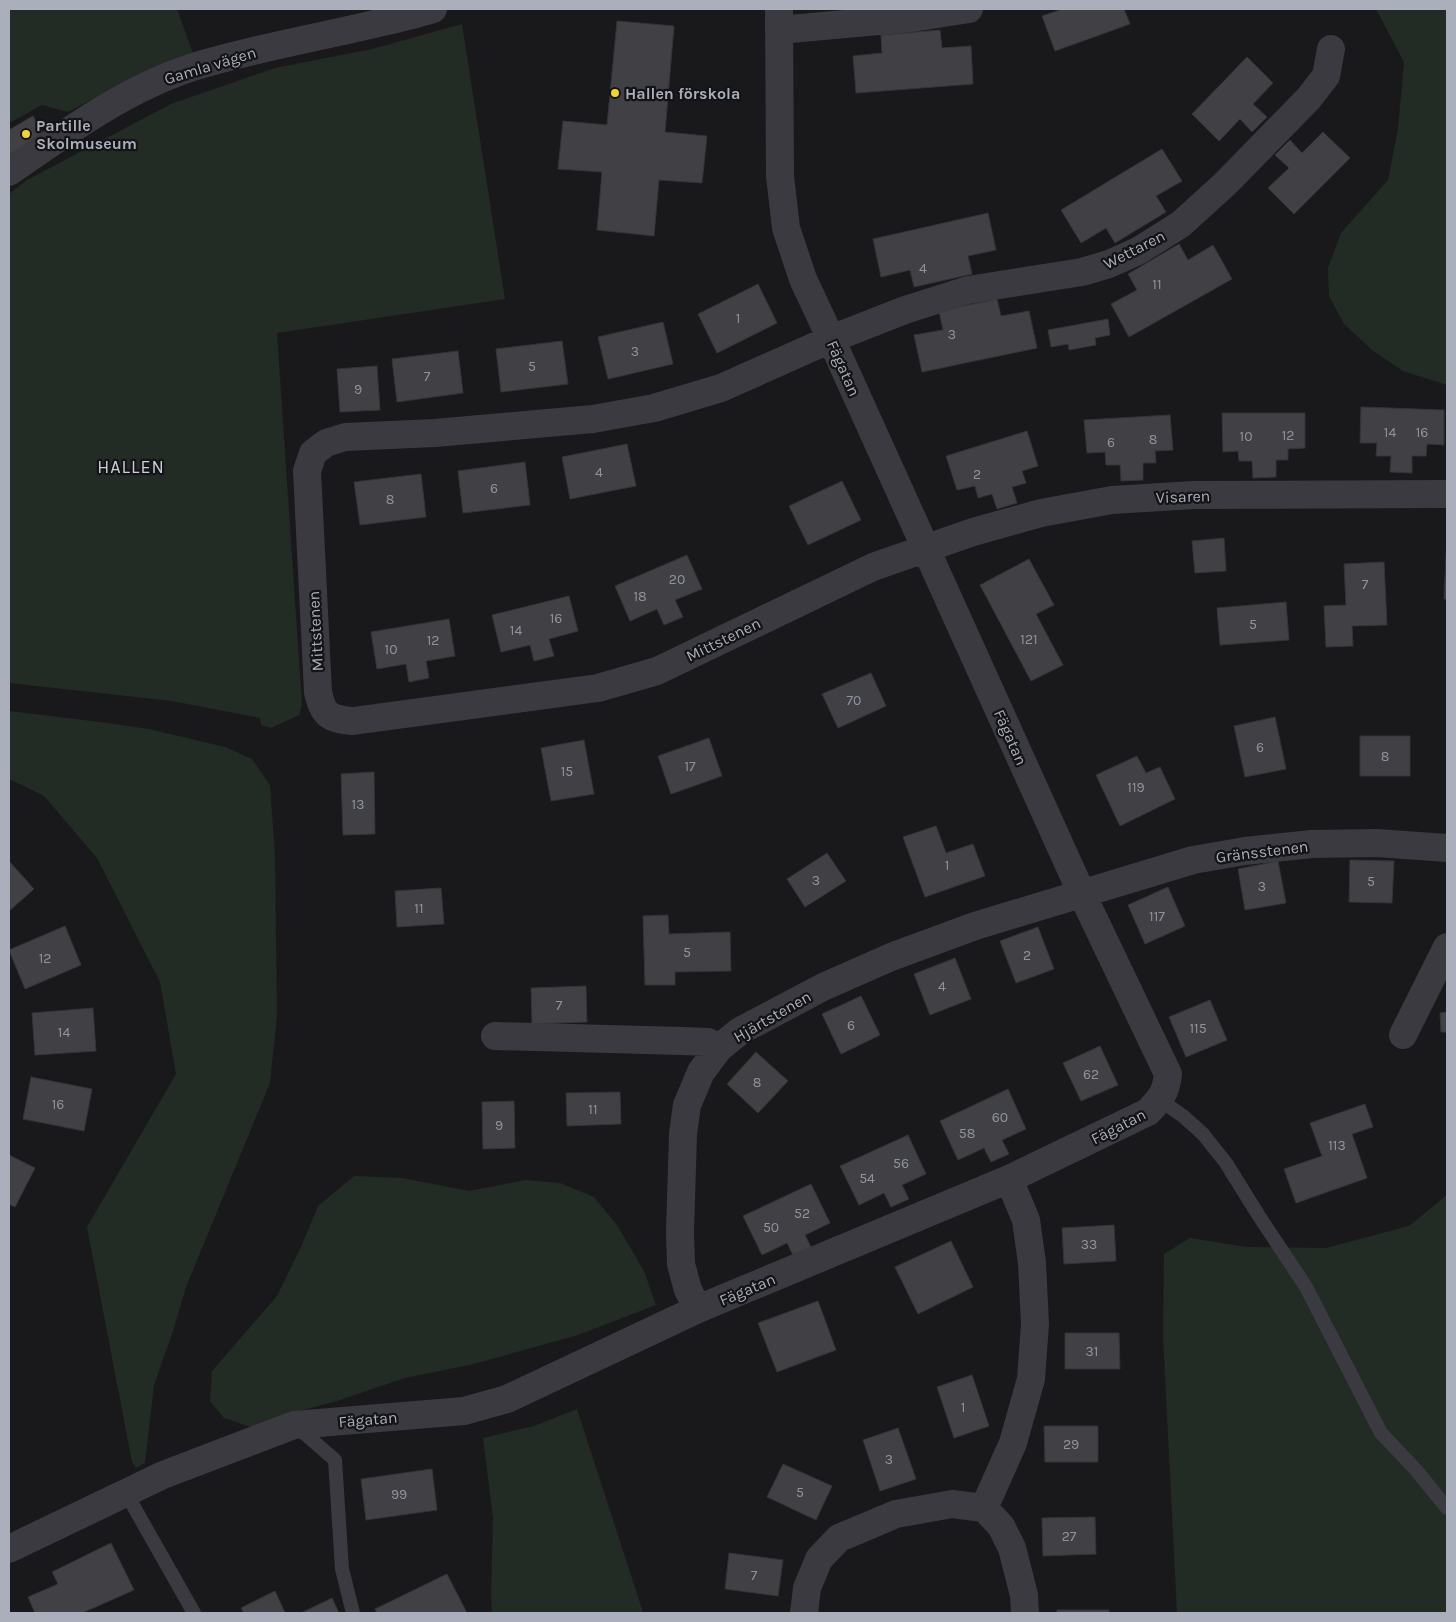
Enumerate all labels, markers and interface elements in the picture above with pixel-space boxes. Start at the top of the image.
street label: Gamla vägen [162,43,258,88]
place label: Hallen förskola [625,84,740,103]
marker: Hallen förskola [609,87,621,99]
place label: Partille Skolmuseum [36,116,137,153]
marker: Partille Skolmuseum [20,128,32,140]
street label: Wettaren [1100,226,1168,273]
house number: 4 [919,260,927,277]
house number: 11 [1152,276,1162,293]
house number: 1 [736,310,740,327]
house number: 3 [948,326,956,343]
street label: Fägatan [823,337,864,399]
house number: 3 [631,343,639,360]
house number: 5 [528,358,536,375]
house number: 7 [424,368,431,385]
house number: 9 [354,381,362,398]
house number: 14 [1384,424,1396,441]
house number: 16 [1416,424,1428,441]
house number: 12 [1282,427,1294,444]
house number: 10 [1240,428,1252,445]
house number: 8 [1149,431,1157,448]
house number: 6 [1107,434,1115,451]
district label: HALLEN [97,456,165,478]
house number: 4 [595,464,603,481]
house number: 2 [973,466,981,483]
house number: 6 [490,480,498,497]
street label: Visaren [1155,486,1211,507]
house number: 8 [386,491,394,508]
house number: 20 [669,571,685,588]
house number: 7 [1362,576,1369,593]
house number: 18 [633,588,647,605]
street label: Mittstenen [304,590,327,672]
house number: 16 [550,610,562,627]
street label: Mittstenen [683,613,764,666]
house number: 5 [1249,616,1257,633]
house number: 14 [510,622,522,639]
house number: 121 [1020,631,1038,648]
house number: 12 [427,632,439,649]
house number: 10 [385,641,397,658]
house number: 70 [847,692,861,709]
street label: Fägatan [990,706,1031,768]
house number: 6 [1256,739,1264,756]
house number: 8 [1381,748,1389,765]
house number: 17 [684,758,696,775]
house number: 15 [561,763,573,780]
house number: 119 [1127,779,1145,796]
house number: 13 [352,796,364,813]
street label: Gränsstenen [1215,836,1309,867]
house number: 1 [945,857,949,874]
house number: 3 [812,872,820,889]
house number: 5 [1367,873,1375,890]
house number: 3 [1258,878,1266,895]
house number: 11 [414,900,424,917]
house number: 117 [1149,908,1165,925]
house number: 5 [683,944,691,961]
house number: 2 [1023,947,1031,964]
house number: 12 [39,950,51,967]
house number: 4 [938,978,946,995]
street label: Hjärtstenen [730,987,814,1046]
house number: 7 [556,997,563,1014]
house number: 6 [847,1017,855,1034]
house number: 115 [1189,1020,1207,1037]
house number: 14 [58,1024,70,1041]
house number: 62 [1083,1066,1099,1083]
house number: 8 [753,1074,761,1091]
house number: 16 [52,1096,64,1113]
house number: 11 [588,1101,598,1118]
street label: Fägatan [1088,1105,1149,1148]
house number: 60 [992,1109,1008,1126]
house number: 9 [495,1117,503,1134]
house number: 58 [959,1125,975,1142]
house number: 113 [1328,1137,1346,1154]
house number: 56 [893,1155,909,1172]
house number: 54 [859,1170,875,1187]
house number: 52 [794,1205,810,1222]
house number: 50 [763,1219,779,1236]
house number: 33 [1081,1236,1097,1253]
street label: Fägatan [716,1269,778,1310]
house number: 31 [1086,1343,1098,1360]
house number: 1 [961,1399,965,1416]
street label: Fägatan [338,1407,398,1432]
house number: 29 [1063,1436,1079,1453]
house number: 3 [885,1451,893,1468]
house number: 5 [796,1484,804,1501]
house number: 99 [391,1486,407,1503]
house number: 27 [1062,1528,1077,1545]
house number: 7 [751,1567,758,1584]

